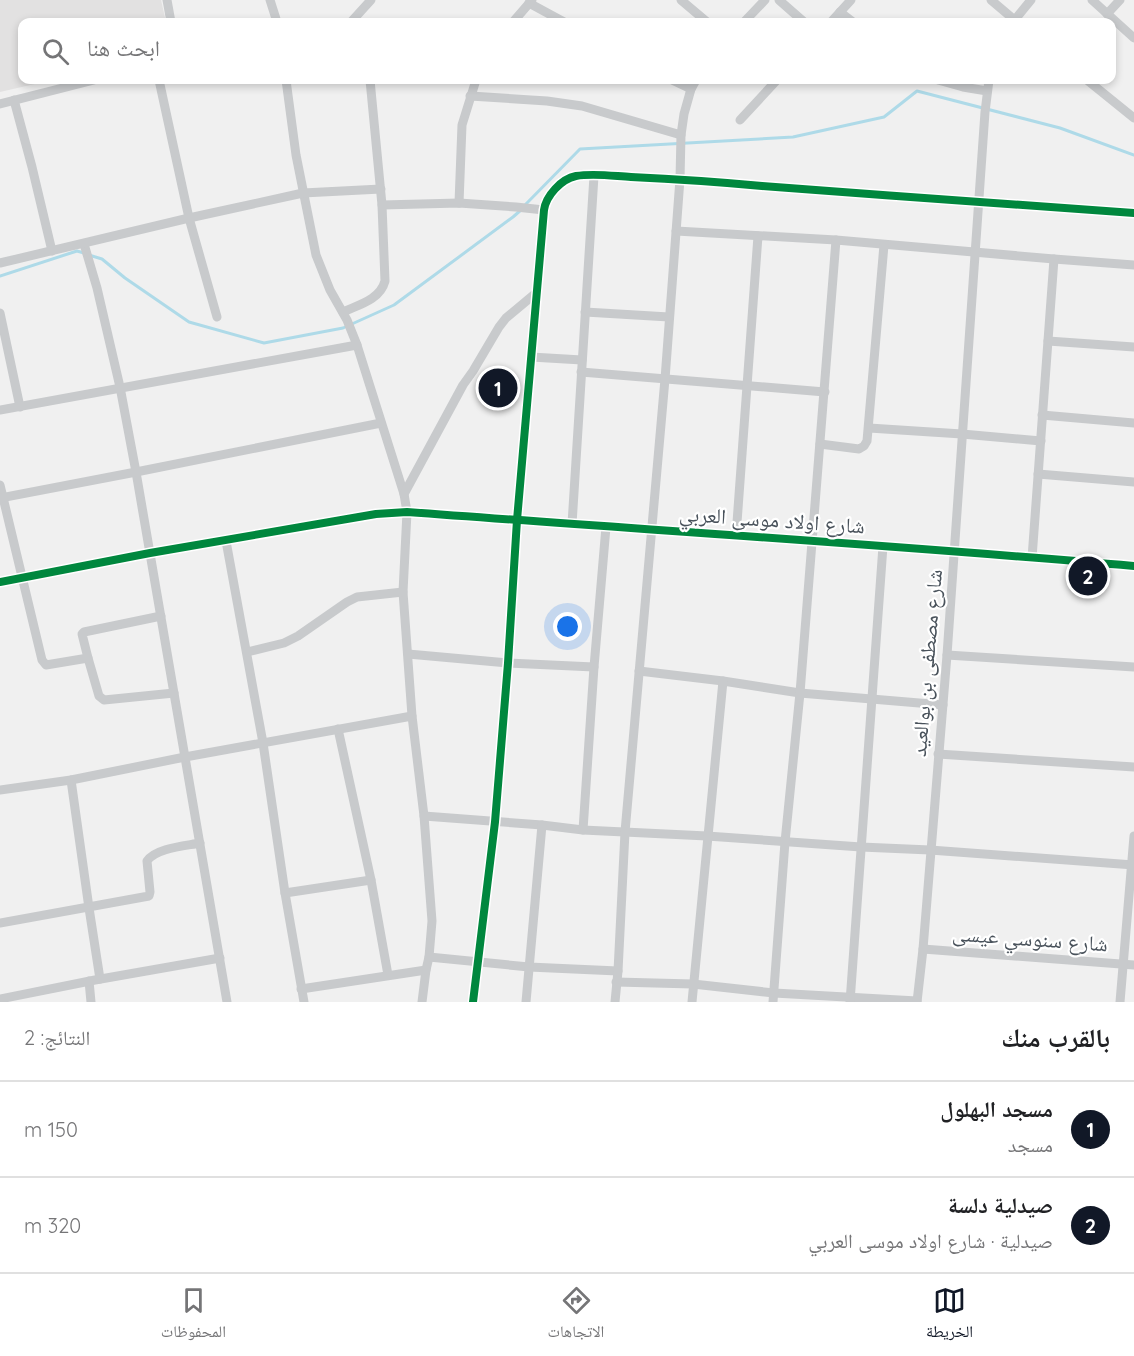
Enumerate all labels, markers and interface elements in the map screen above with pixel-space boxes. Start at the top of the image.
search box [18,18,1116,84]
text: ابحث هنا [87,34,160,62]
icon: search [39,35,72,68]
pin: 1 [478,366,518,410]
street label: شارع اولاد موسى العربي [678,500,866,543]
pin: 2 [1068,554,1108,598]
street label: شارع مصطفى بن بوالعيد [905,568,948,758]
your location [553,612,582,641]
street label: شارع سنوسي عيسى [951,920,1109,961]
text: بالقرب منك [1001,1021,1110,1054]
text: النتائج: 2 [24,1025,90,1050]
text: مسجد البهلول [940,1095,1053,1123]
text: 150 m [24,1117,78,1142]
text: 1 [1087,1117,1094,1142]
text: مسجد [1008,1132,1053,1157]
text: صيدلية دلسة [948,1191,1053,1219]
text: 320 m [24,1213,81,1238]
text: 2 [1085,1213,1096,1238]
text: صيدلية · شارع اولاد موسى العربي [808,1228,1053,1253]
tab: المحفوظات [161,1284,226,1347]
tab: الاتجاهات [548,1284,604,1347]
tab: الخريطة [926,1284,973,1347]

